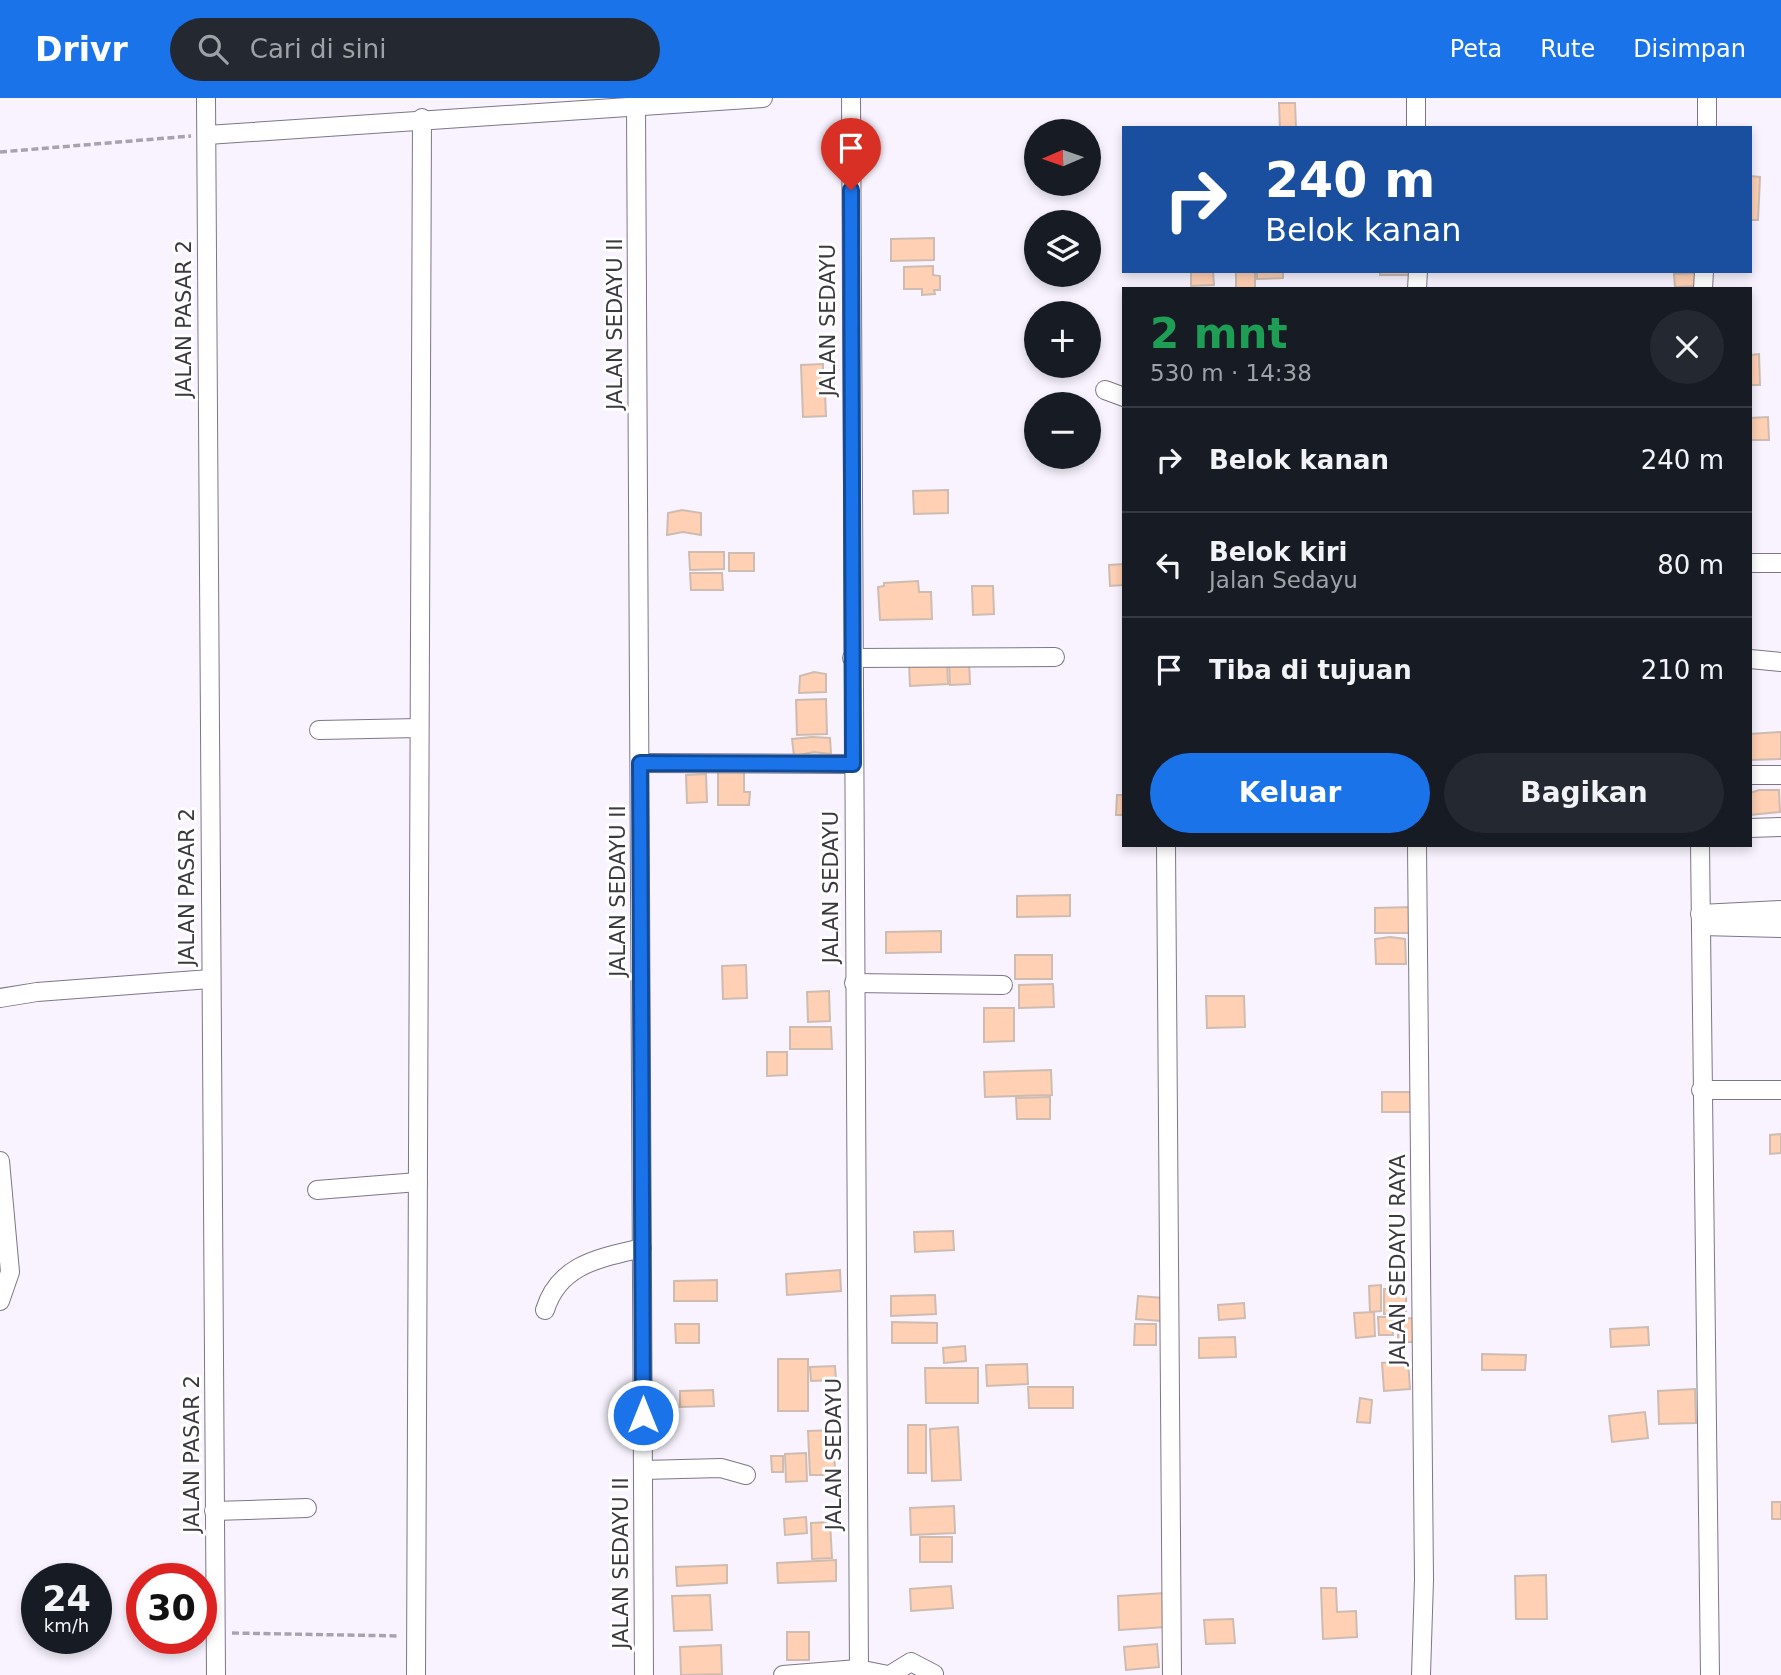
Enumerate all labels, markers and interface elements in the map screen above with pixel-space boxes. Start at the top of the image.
search box [170,18,660,81]
text: Drivr [35,30,128,69]
icon: search [194,30,232,68]
text: Cari di sini [250,34,387,64]
text: Peta [1450,35,1502,63]
text: Rute [1540,35,1595,63]
text: Disimpan [1633,35,1746,63]
pin [821,118,881,190]
north arrow [1024,119,1101,196]
map controls [1024,119,1101,469]
icon: arrive [832,129,870,167]
text: 240 m [1265,152,1435,209]
icon: right [1150,154,1241,245]
button: layers [1024,210,1101,287]
text: Belok kanan [1265,211,1462,249]
street label: JALAN SEDAYU II [603,238,627,412]
street label: JALAN PASAR 2 [172,240,196,400]
street label: JALAN SEDAYU [816,244,840,398]
button: + [1024,301,1101,378]
text: 2 mnt [1150,309,1288,358]
button: close [1650,310,1724,384]
text: 530 m · 14:38 [1150,360,1312,386]
button: − [1024,392,1101,469]
icon: right [1150,441,1188,479]
text: Belok kanan [1209,445,1389,475]
text: 240 m [1641,445,1724,475]
text: Belok kiri [1209,537,1348,567]
icon: left [1150,546,1188,584]
text: 80 m [1657,550,1724,580]
text: Jalan Sedayu [1209,567,1358,593]
icon: arrive [1150,651,1188,689]
text: Tiba di tujuan [1209,655,1412,685]
text: 210 m [1641,655,1724,685]
button: Keluar [1150,753,1430,833]
button: Bagikan [1444,753,1724,833]
street label: JALAN SEDAYU II [606,805,630,979]
street label: JALAN PASAR 2 [175,808,199,968]
street label: JALAN SEDAYU [819,811,843,965]
street label: JALAN SEDAYU RAYA [1386,1154,1410,1368]
street label: JALAN PASAR 2 [180,1375,204,1535]
position arrow [606,1378,680,1452]
street label: JALAN SEDAYU [822,1378,846,1532]
street label: JALAN SEDAYU II [609,1477,633,1651]
speed limit sign: 30 [126,1563,217,1654]
text: 24 [42,1579,91,1619]
text: km/h [44,1615,89,1636]

